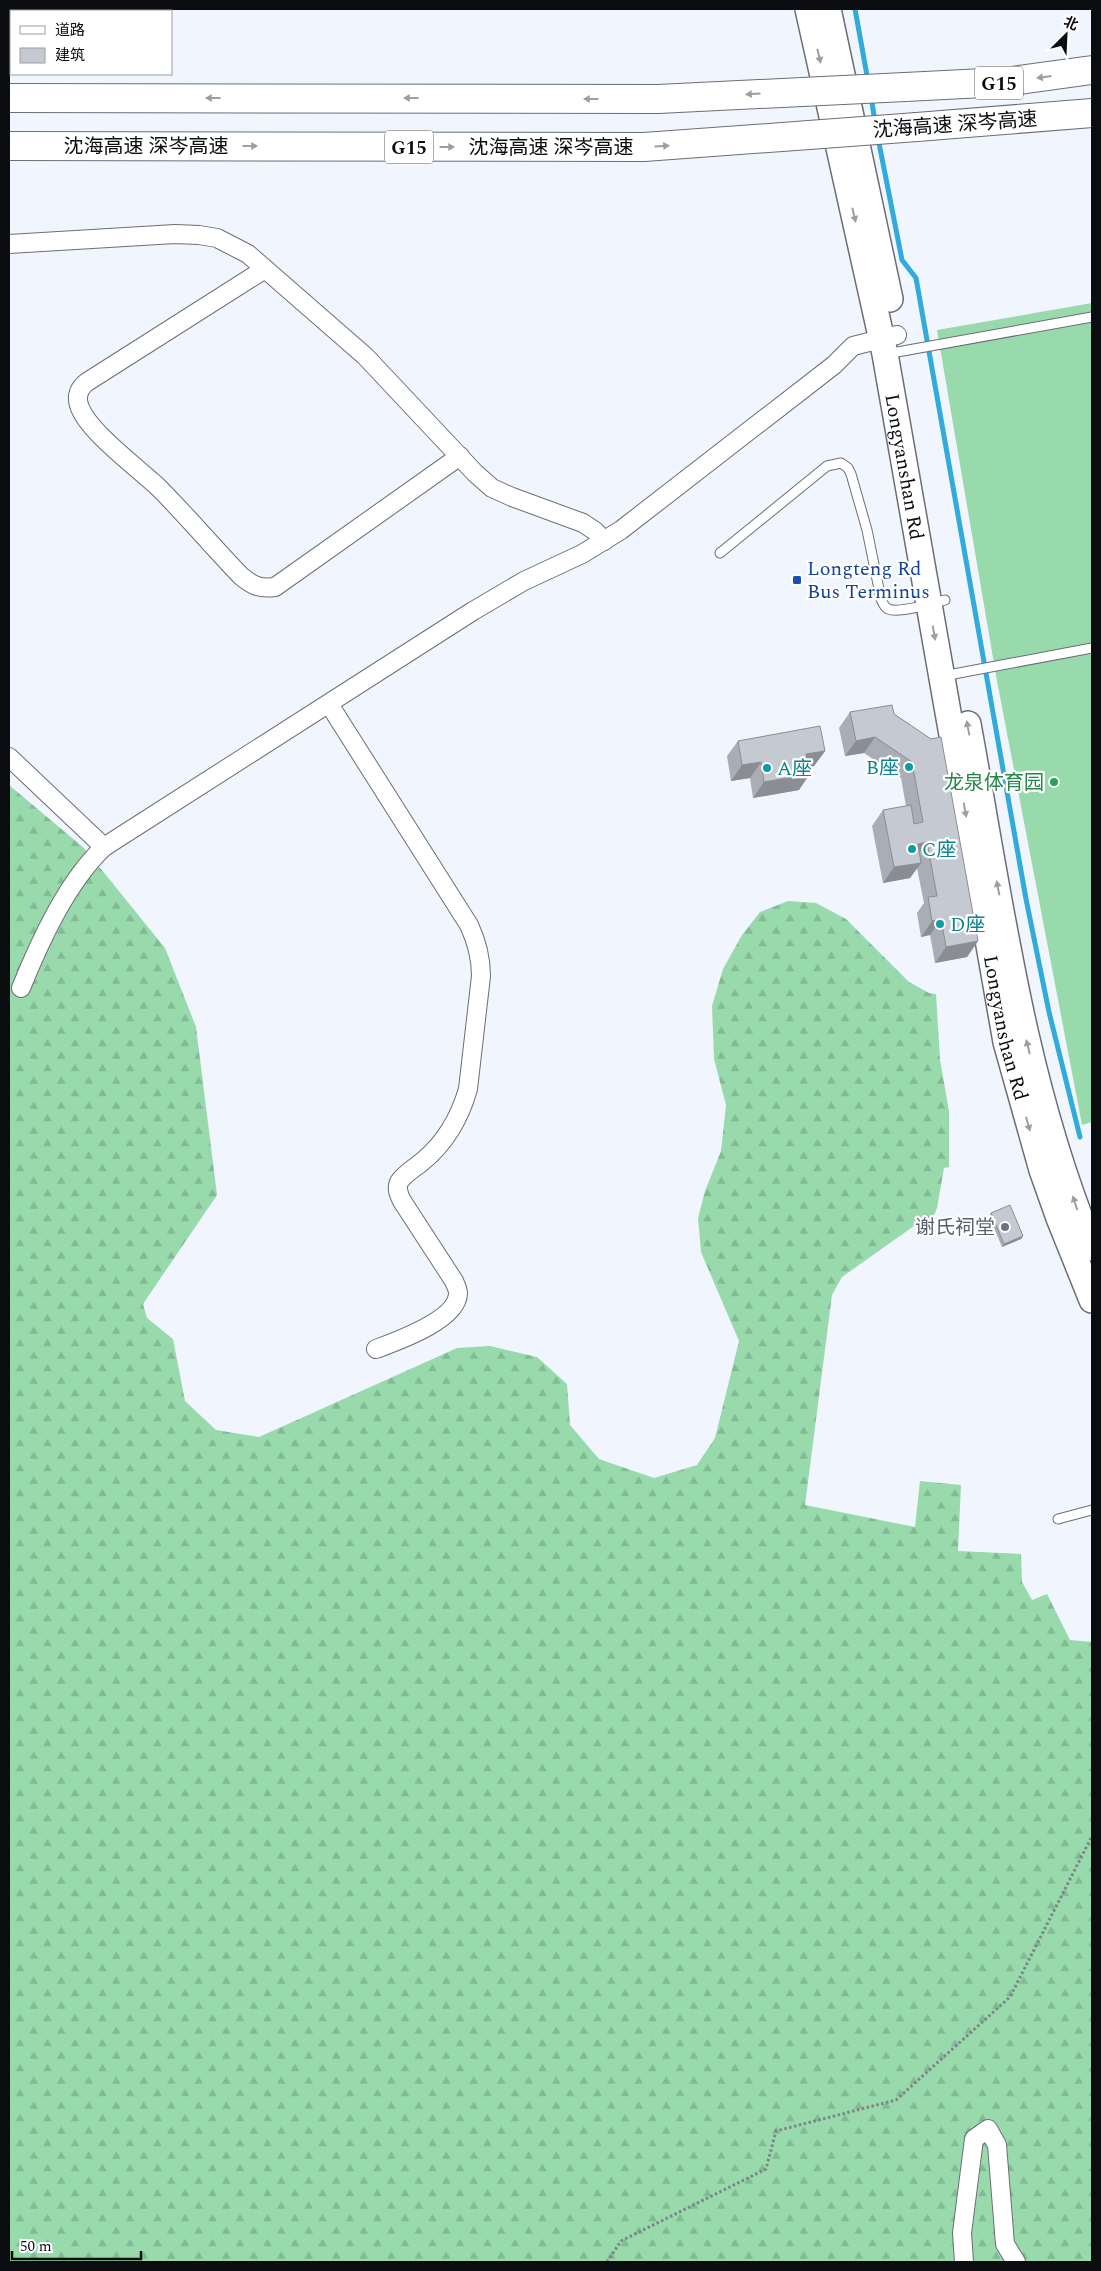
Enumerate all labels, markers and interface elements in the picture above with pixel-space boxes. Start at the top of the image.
legend [10,10,172,75]
north arrow [1041,10,1091,60]
text: 北 [1060,11,1082,36]
text: 道路 [55,19,85,42]
text: 建筑 [55,44,85,67]
one-way arrow [815,49,823,64]
road number: G15 [975,66,1023,100]
one-way arrow [1036,73,1052,81]
one-way arrow [745,91,761,99]
one-way arrow [205,94,221,102]
one-way arrow [403,94,419,102]
one-way arrow [583,95,599,103]
street label: 沈海高速 深岑高速 [872,104,1038,146]
road number: G15 [385,130,433,163]
street label: 沈海高速 深岑高速 [64,132,229,162]
street label: 沈海高速 深岑高速 [469,133,634,163]
one-way arrow [655,141,671,149]
one-way arrow [242,142,258,150]
one-way arrow [440,143,456,151]
one-way arrow [850,208,858,223]
street label: Longyanshan Rd [876,391,931,542]
place label: Longteng Rd Bus Terminus [807,554,930,607]
marker: Longteng Rd Bus Terminus [791,574,803,586]
one-way arrow [931,625,939,641]
one-way arrow [964,720,972,736]
place label: B座 [866,753,899,783]
place label: A座 [777,754,812,784]
marker: B座 [903,761,915,773]
marker: A座 [761,762,773,774]
place label: 龙泉体育园 [944,768,1044,798]
marker: 龙泉体育园 [1048,776,1060,788]
one-way arrow [962,802,970,818]
place label: C座 [922,835,957,865]
marker: C座 [906,843,918,855]
one-way arrow [994,880,1002,895]
place label: D座 [950,910,986,940]
marker: D座 [934,918,946,930]
street label: Longyanshan Rd [975,953,1036,1104]
one-way arrow [1024,1040,1032,1055]
one-way arrow [1025,1116,1033,1131]
one-way arrow [1070,1195,1078,1210]
place label: 谢氏祠堂 [915,1213,995,1243]
marker: 谢氏祠堂 [999,1221,1011,1233]
scale bar [12,2228,141,2260]
text: 50 m [20,2235,52,2258]

